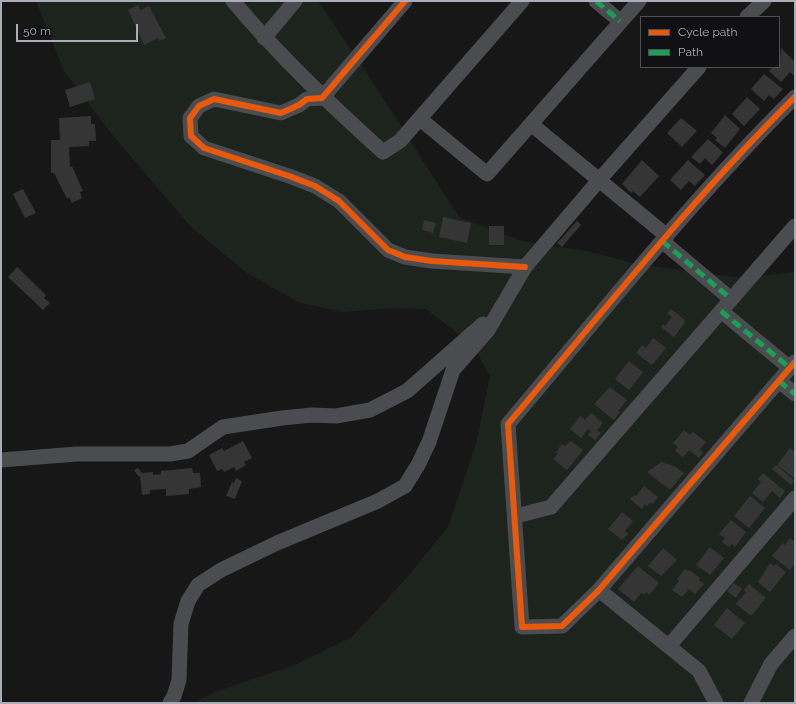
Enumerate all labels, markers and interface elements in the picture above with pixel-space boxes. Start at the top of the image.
scale bar [18,16,140,42]
legend [640,16,780,68]
text: 50 m [23,24,51,38]
text: Cycle path [678,25,737,39]
text: Path [678,45,703,59]

